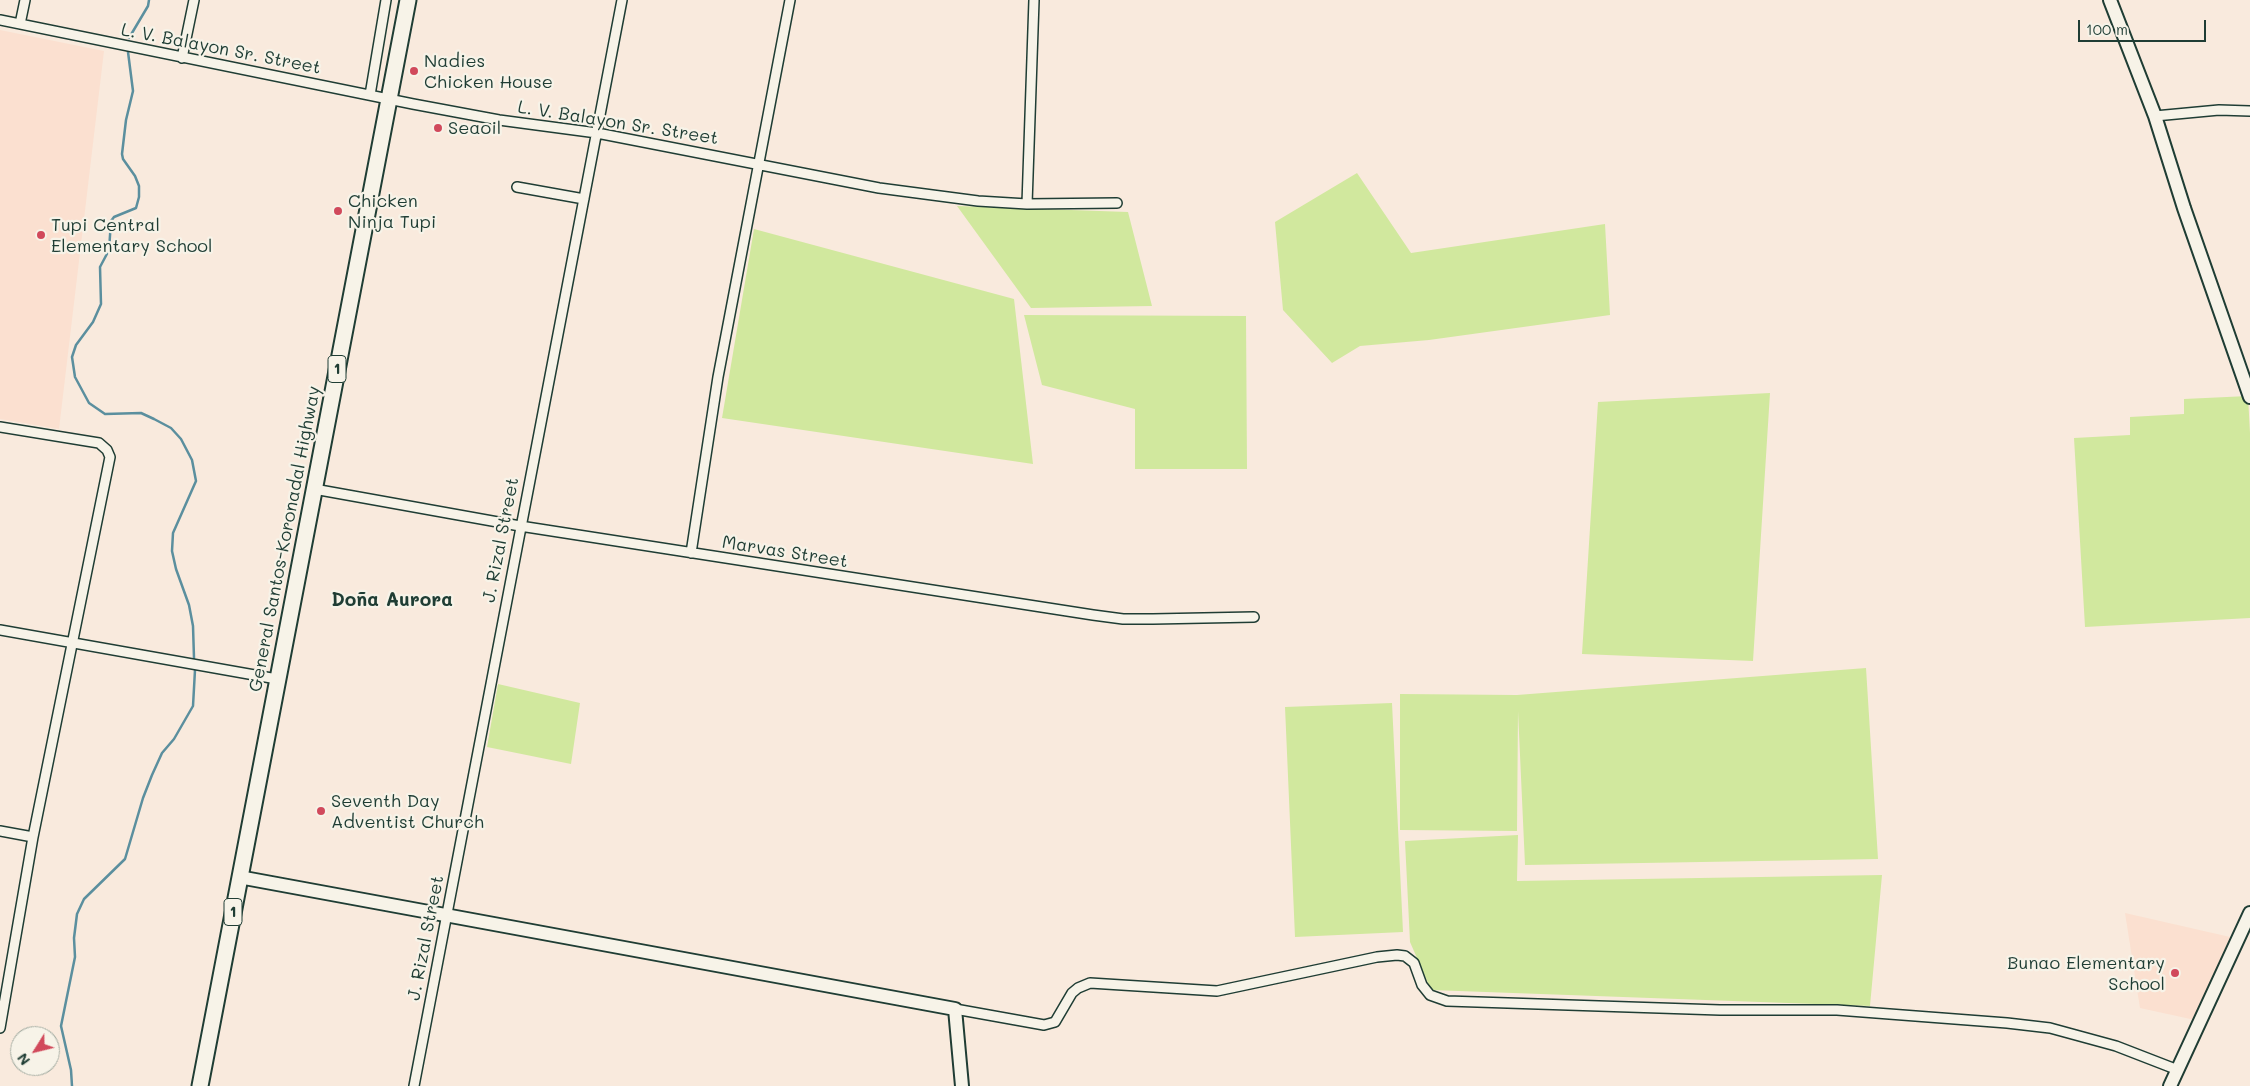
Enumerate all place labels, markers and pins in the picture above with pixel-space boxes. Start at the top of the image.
place label: Nadies Chicken House [424,50,553,92]
marker: Nadies Chicken House [408,65,420,77]
place label: Seaoil [448,117,501,139]
marker: Seaoil [432,122,444,134]
place label: Chicken Ninja Tupi [348,190,436,232]
marker: Chicken Ninja Tupi [332,205,344,217]
place label: Tupi Central Elementary School [51,214,212,256]
marker: Tupi Central Elementary School [35,229,47,241]
place label: Seventh Day Adventist Church [331,790,484,832]
marker: Seventh Day Adventist Church [315,805,327,817]
place label: Bunao Elementary School [2007,952,2165,994]
marker: Bunao Elementary School [2169,967,2181,979]

